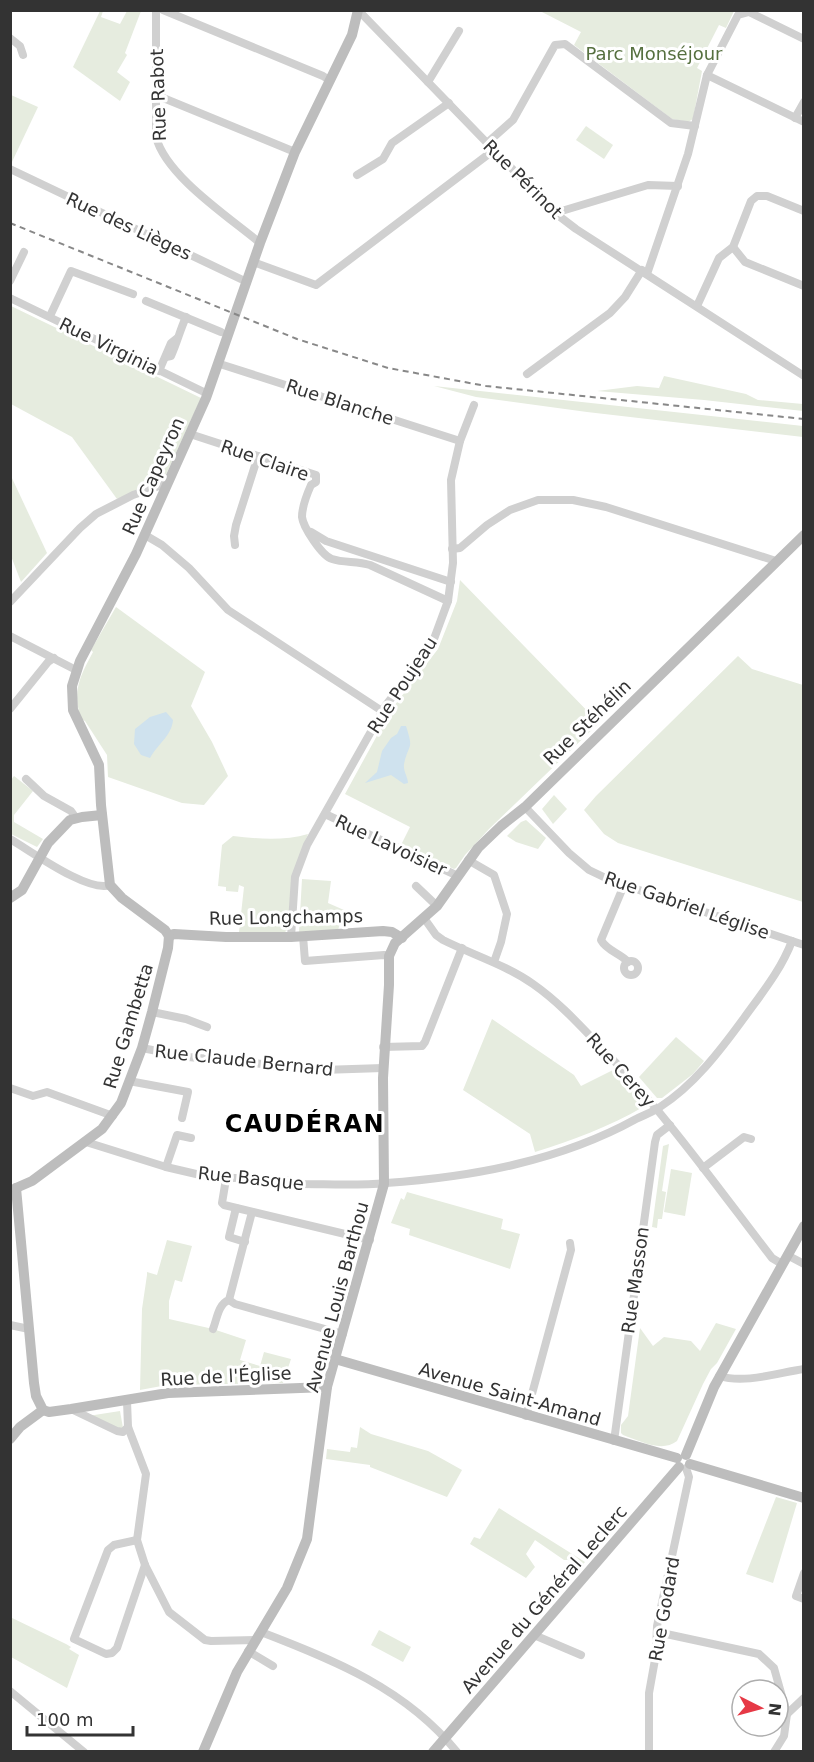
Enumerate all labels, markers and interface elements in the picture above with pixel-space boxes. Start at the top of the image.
park label: Parc Monséjour [586,43,723,64]
street label: Rue Rabot [146,48,170,142]
street label: Rue Périnot [479,135,567,223]
street label: Rue des Lièges [63,188,195,264]
street label: Rue Virginia [56,313,162,379]
street label: Rue Blanche [283,375,397,429]
street label: Rue Capeyron [118,414,188,538]
street label: Rue Claire [218,435,312,485]
street label: Rue Poujeau [363,633,441,737]
street label: Rue Stéhélin [539,675,635,769]
street label: Rue Lavoisier [332,810,451,880]
street label: Rue Gabriel Léglise [602,867,772,943]
street label: Rue Longchamps [209,905,363,929]
street label: Rue Gambetta [99,961,157,1091]
street label: Rue Cerey [582,1029,660,1112]
street label: Rue Claude Bernard [154,1040,334,1080]
district label: CAUDÉRAN [225,1109,385,1138]
street label: Rue Basque [197,1162,305,1194]
street label: Avenue Louis Barthou [301,1199,373,1395]
street label: Rue Masson [617,1225,653,1335]
street label: Avenue Saint-Amand [417,1358,603,1430]
street label: Rue de l'Église [160,1362,292,1390]
street label: Avenue du Général Leclerc [457,1501,631,1697]
street label: Rue Godard [644,1555,684,1663]
north arrow [730,1678,790,1738]
scale bar [27,1699,134,1737]
text: N [764,1702,785,1717]
text: 100 m [36,1709,94,1730]

